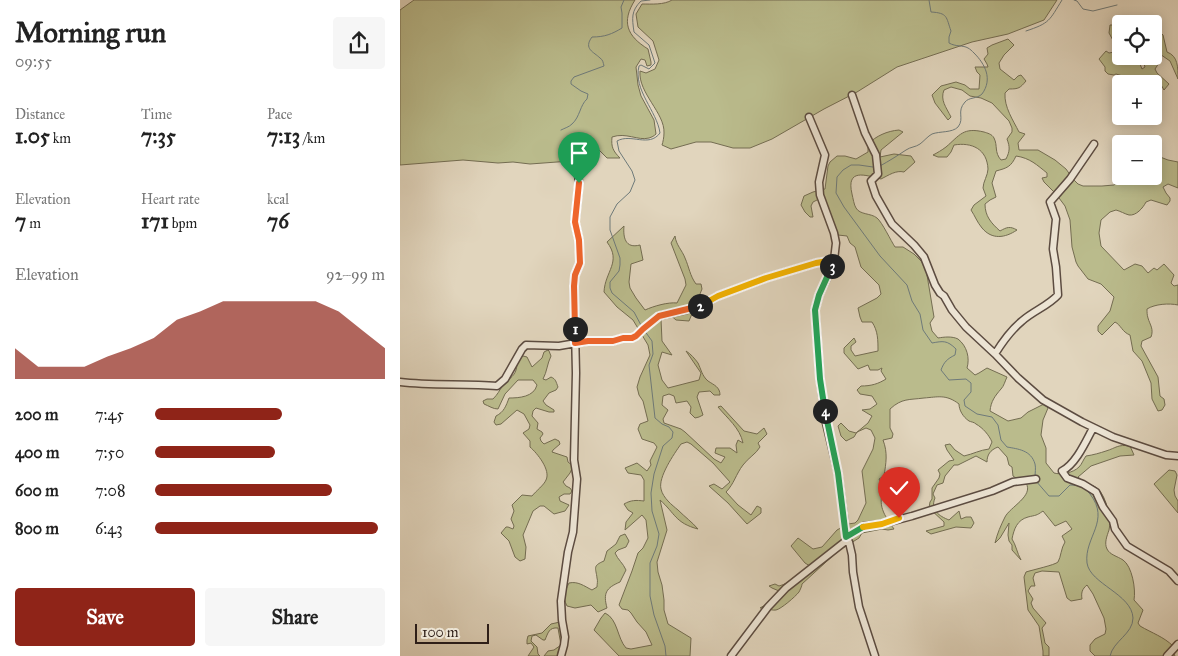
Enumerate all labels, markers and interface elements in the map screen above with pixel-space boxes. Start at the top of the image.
text: Morning run [15,15,166,50]
map controls [1112,15,1162,185]
button: locate [1112,15,1162,65]
button: share [333,17,385,69]
text: 09:55 [15,52,52,71]
button: + [1112,75,1162,125]
text: Distance [15,106,65,123]
text: Time [141,106,172,123]
text: Pace [267,106,292,123]
text: 1.05 [15,123,50,149]
text: 7:35 [141,123,176,149]
text: 7:13 [267,123,300,149]
text: km [50,130,71,147]
text: /km [300,130,325,147]
pin [558,132,600,183]
button: − [1112,135,1162,185]
icon: arrive [565,139,593,167]
text: Elevation [15,191,71,208]
text: Heart rate [141,191,200,208]
text: kcal [267,191,289,208]
text: 7 [15,208,26,234]
text: 171 [141,208,169,234]
text: 76 [267,208,289,234]
text: m [26,215,41,232]
text: bpm [169,215,197,232]
pin: 3 [820,254,844,278]
text: 3 [830,258,835,275]
text: Elevation [15,265,79,284]
text: 92–99 m [326,265,385,284]
pin: 2 [688,294,712,318]
text: 2 [697,298,704,315]
pin: 1 [562,316,588,342]
text: 1 [573,321,578,338]
pin: 4 [812,398,838,424]
text: 4 [822,403,829,420]
text: 200 m [15,405,58,424]
text: 7:45 [95,405,124,424]
text: 400 m [15,443,59,462]
text: 7:50 [95,443,124,462]
pin [878,467,920,518]
icon: check [885,474,913,502]
text: 600 m [15,481,59,500]
text: 7:08 [95,481,125,500]
text: 800 m [15,519,59,538]
text: 6:43 [95,519,123,538]
button: Save [15,588,195,646]
button: Share [205,588,385,646]
scale bar [415,621,489,644]
text: 100 m [422,624,459,641]

